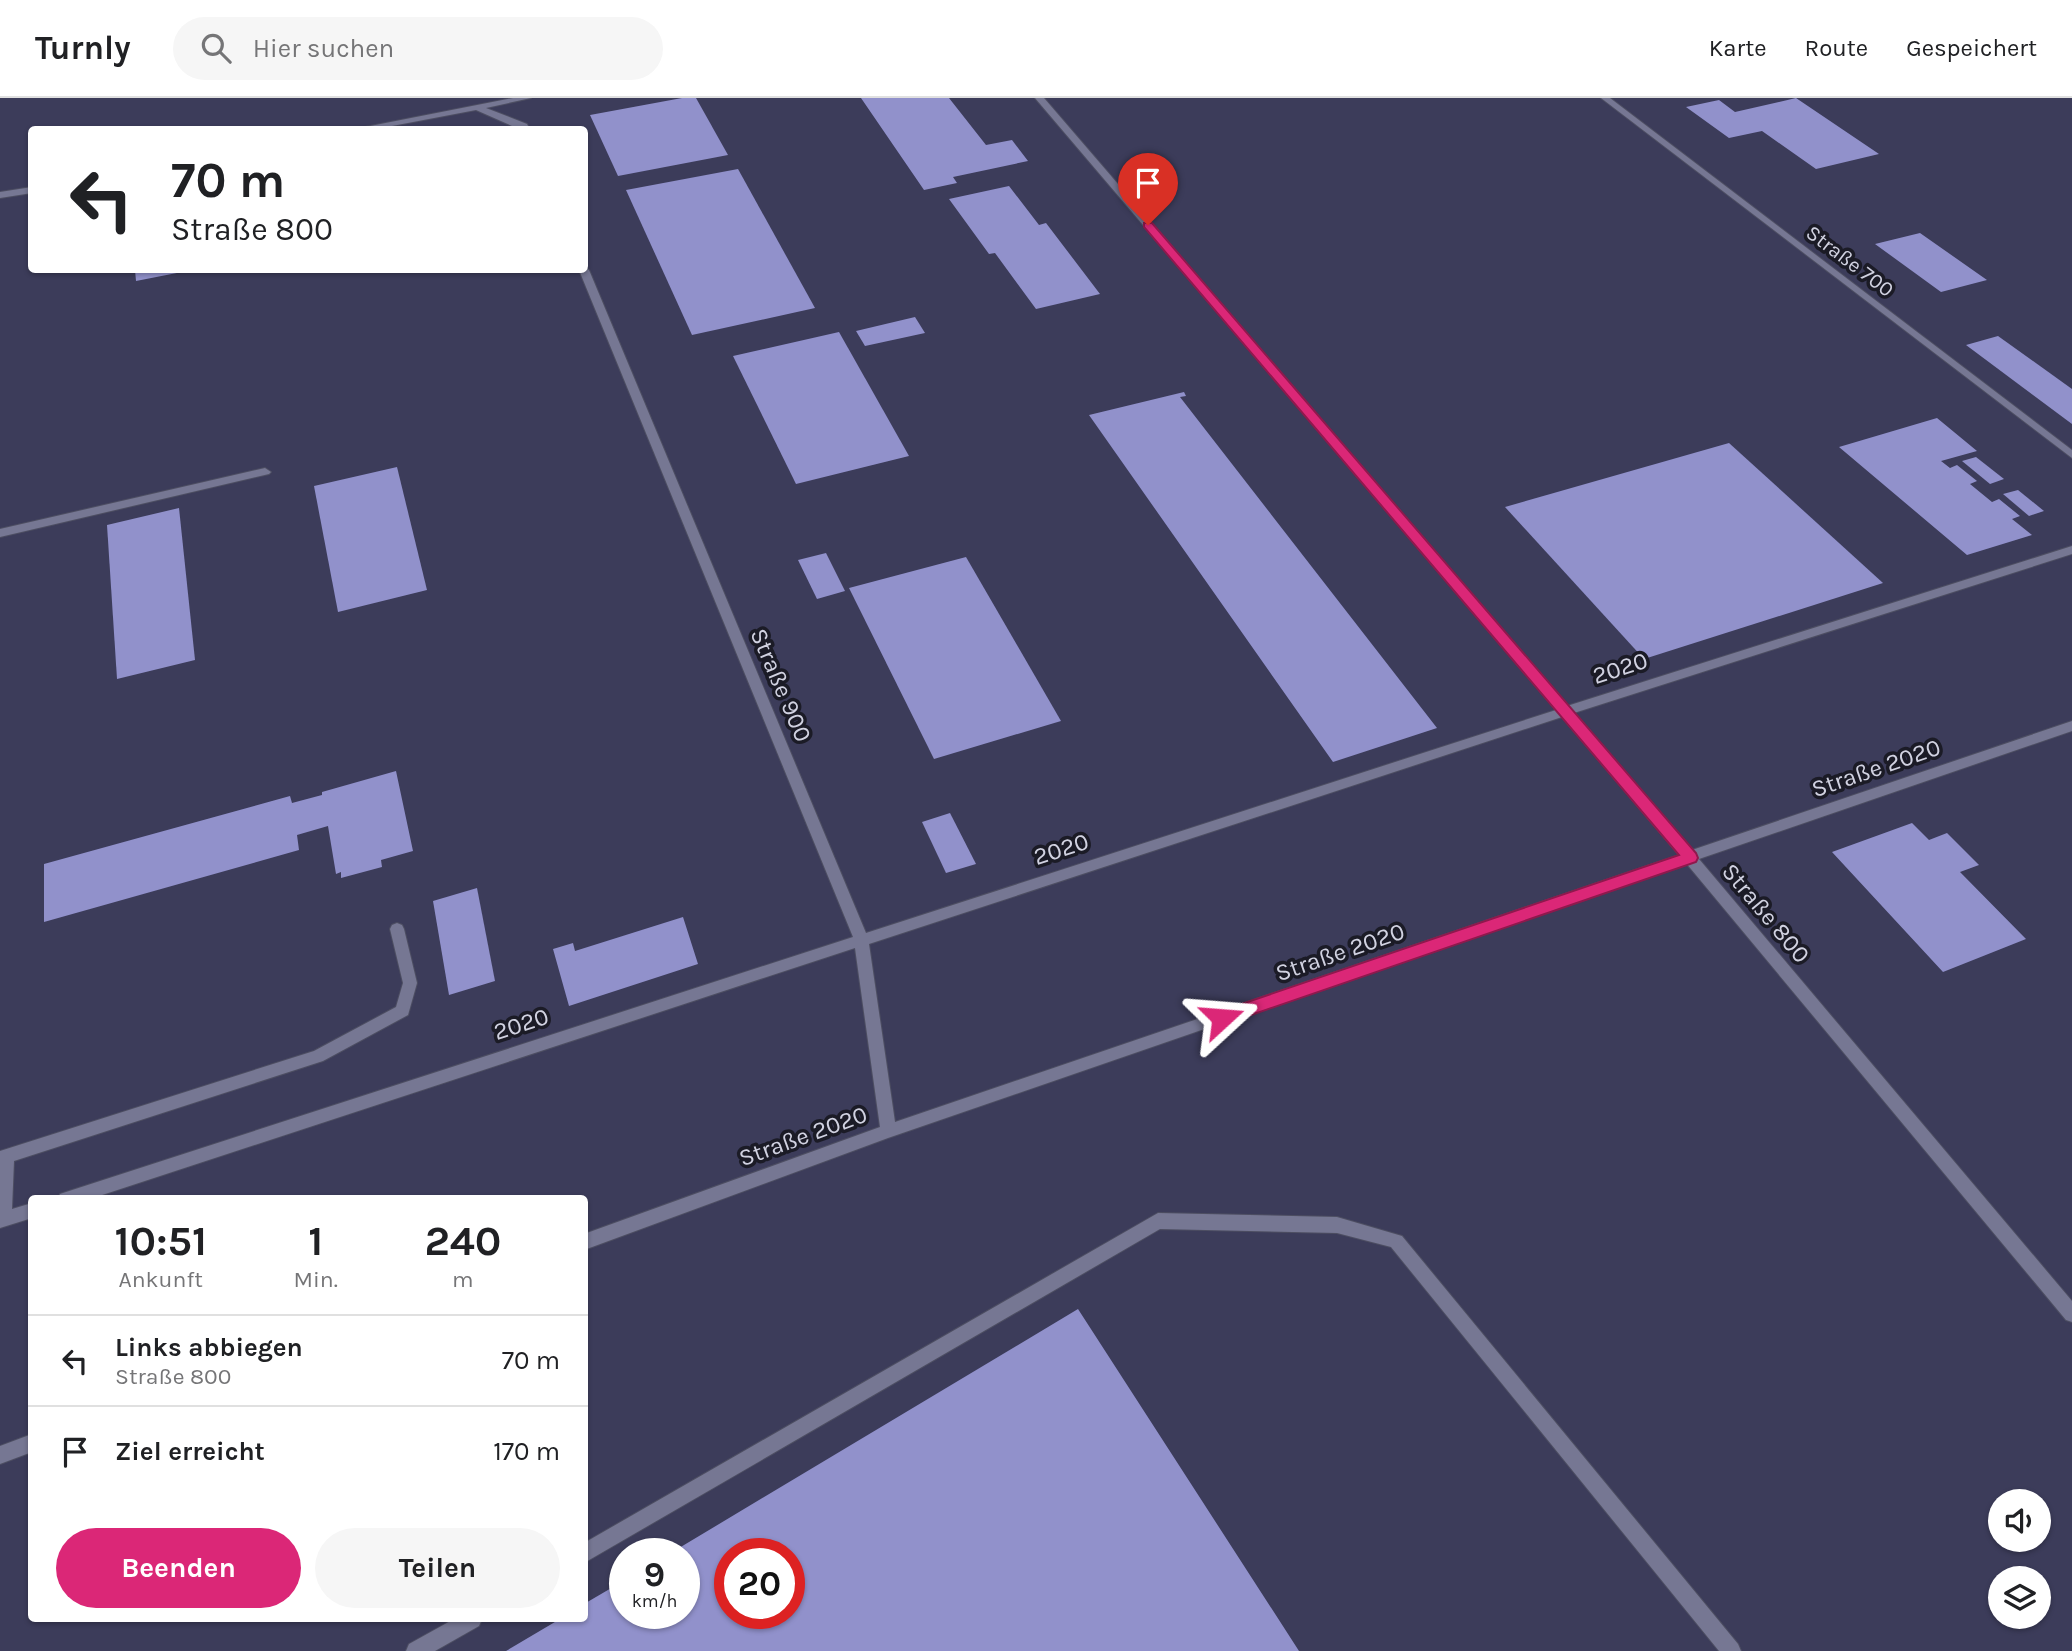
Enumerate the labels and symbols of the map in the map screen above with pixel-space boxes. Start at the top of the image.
pin [1118,153,1178,225]
street label: Straße 700 [1802,220,1898,302]
street label: Straße 900 [745,624,817,746]
street label: 2020 [1589,646,1651,690]
street label: Straße 2020 [1808,733,1944,803]
street label: 2020 [1030,827,1092,871]
street label: Straße 800 [1716,857,1816,969]
street label: Straße 2020 [1272,917,1408,987]
position arrow [1185,981,1259,1055]
street label: 2020 [490,1002,552,1046]
street label: Straße 2020 [735,1100,871,1172]
speed limit sign: 20 [714,1538,805,1629]

